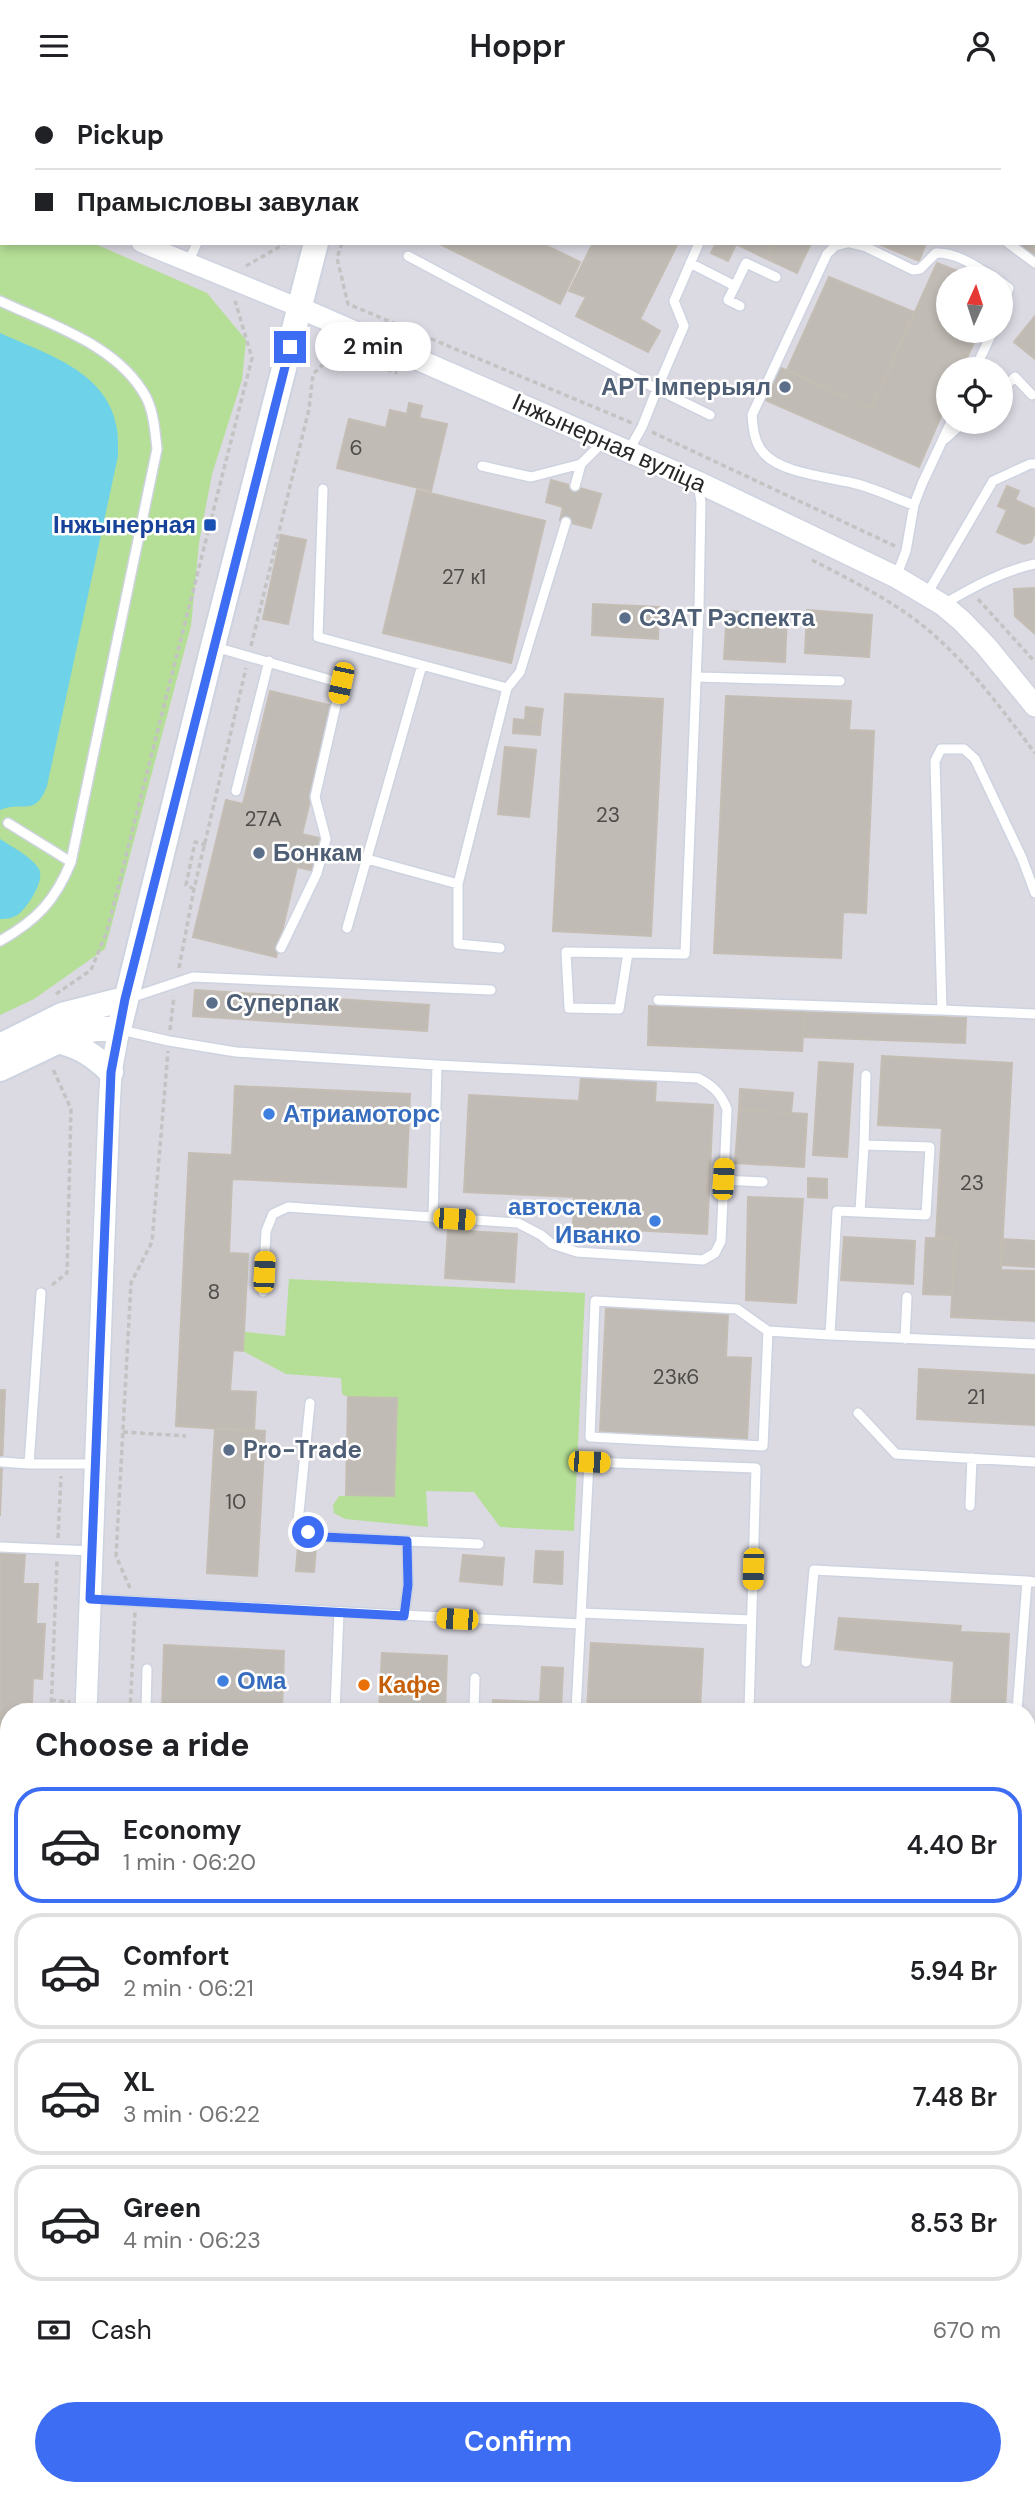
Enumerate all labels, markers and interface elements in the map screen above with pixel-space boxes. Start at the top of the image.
text: Hoppr [470,25,565,67]
icon: menu [35,27,73,65]
icon: person [962,27,1000,65]
text: Pickup [77,118,164,152]
text: Прамысловы завулак [77,185,359,219]
north arrow [936,266,1013,343]
map controls [936,266,1013,434]
callout: 2 min [314,323,430,371]
route end [274,331,306,363]
text: 2 min [343,331,403,361]
button: locate [936,357,1013,434]
place label: АРТ Імперыял [601,371,771,402]
marker: АРТ Імперыял [777,379,793,395]
street label: Інжынерная вуліца [507,386,712,500]
house number: 6 [349,434,363,462]
place label: Інжынерная [53,509,196,540]
marker: Інжынерная [202,517,218,533]
house number: 27 к1 [442,563,486,591]
place label: СЗАТ Рэспекта [639,602,815,633]
marker: СЗАТ Рэспекта [617,610,633,626]
car [327,660,356,706]
house number: 23 [596,801,620,829]
house number: 27А [245,805,281,833]
place label: Бонкам [273,837,363,868]
marker: Бонкам [251,845,267,861]
place label: Суперпак [226,987,340,1018]
marker: Суперпак [204,995,220,1011]
place label: Атриамоторс [283,1098,440,1129]
marker: Атриамоторс [261,1106,277,1122]
car [712,1157,735,1201]
house number: 23 [960,1169,984,1197]
place label: автостекла Иванко [508,1191,642,1250]
car [433,1207,476,1231]
marker: автостекла Иванко [647,1213,663,1229]
car [253,1250,276,1294]
house number: 8 [208,1278,220,1306]
house number: 23к6 [653,1363,699,1391]
house number: 21 [967,1383,985,1411]
place label: Pro-Trade [243,1434,362,1465]
marker: Pro-Trade [221,1442,237,1458]
car [568,1451,611,1473]
house number: 10 [226,1488,246,1516]
route start [292,1516,324,1548]
car [742,1548,765,1590]
car [436,1607,479,1631]
place label: Ома [237,1665,287,1696]
place label: Кафе [378,1669,440,1700]
marker: Ома [215,1673,231,1689]
marker: Кафе [356,1677,372,1693]
text: Choose a ride [35,1724,250,1766]
text: Economy [123,1813,241,1847]
icon: car [39,1814,102,1877]
text: 4.40 Br [907,1828,997,1862]
text: 1 min · 06:20 [123,1847,256,1877]
text: Comfort [123,1939,229,1973]
icon: car [39,1940,102,2003]
text: 5.94 Br [910,1954,997,1988]
text: 2 min · 06:21 [123,1973,254,2003]
text: XL [123,2065,155,2099]
icon: car [39,2066,102,2129]
text: 7.48 Br [913,2080,997,2114]
text: 3 min · 06:22 [123,2099,260,2129]
text: Green [123,2191,201,2225]
icon: car [39,2192,102,2255]
text: 8.53 Br [910,2206,997,2240]
text: 4 min · 06:23 [123,2225,261,2255]
icon: cash [35,2311,73,2349]
text: Cash [91,2313,152,2347]
text: 670 m [933,2315,1001,2345]
button: Confirm [35,2402,1001,2482]

